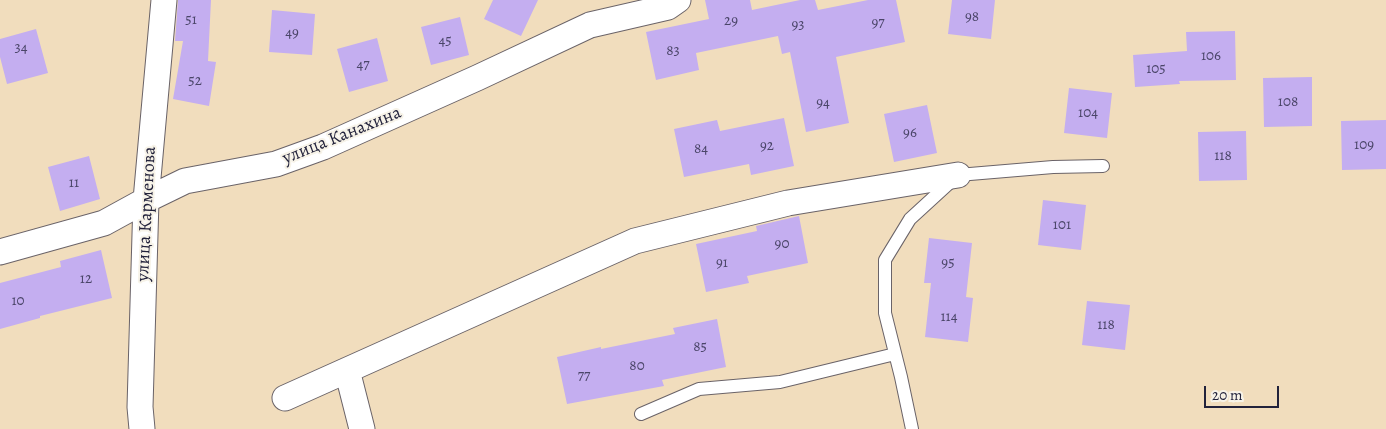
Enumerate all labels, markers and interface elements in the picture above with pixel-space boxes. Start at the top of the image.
house number: 98 [965,8,979,26]
house number: 51 [185,11,197,29]
house number: 29 [724,12,738,30]
house number: 97 [871,14,885,32]
house number: 93 [791,16,805,34]
house number: 49 [285,24,299,42]
house number: 45 [438,32,452,50]
house number: 34 [14,39,28,57]
house number: 83 [666,42,680,60]
house number: 106 [1201,47,1221,65]
house number: 47 [356,56,370,74]
house number: 105 [1146,60,1166,78]
house number: 52 [188,72,202,90]
house number: 108 [1278,93,1298,111]
house number: 94 [816,94,830,112]
street label: улица Канахина [280,102,404,170]
house number: 104 [1078,104,1098,122]
house number: 96 [903,124,917,142]
house number: 109 [1354,136,1374,154]
house number: 92 [760,137,774,155]
house number: 84 [694,140,708,158]
street label: улица Карменова [133,146,161,282]
house number: 118 [1214,147,1232,165]
house number: 11 [69,174,79,192]
house number: 101 [1053,216,1071,234]
house number: 90 [775,235,789,253]
house number: 91 [716,254,728,272]
house number: 95 [941,254,955,272]
house number: 12 [80,270,92,288]
house number: 10 [11,292,25,310]
house number: 114 [940,308,958,326]
house number: 118 [1097,316,1115,334]
house number: 85 [693,338,707,356]
house number: 80 [629,357,645,375]
house number: 77 [578,367,590,385]
scale bar [1206,376,1281,408]
text: 20 m [1212,385,1243,405]

